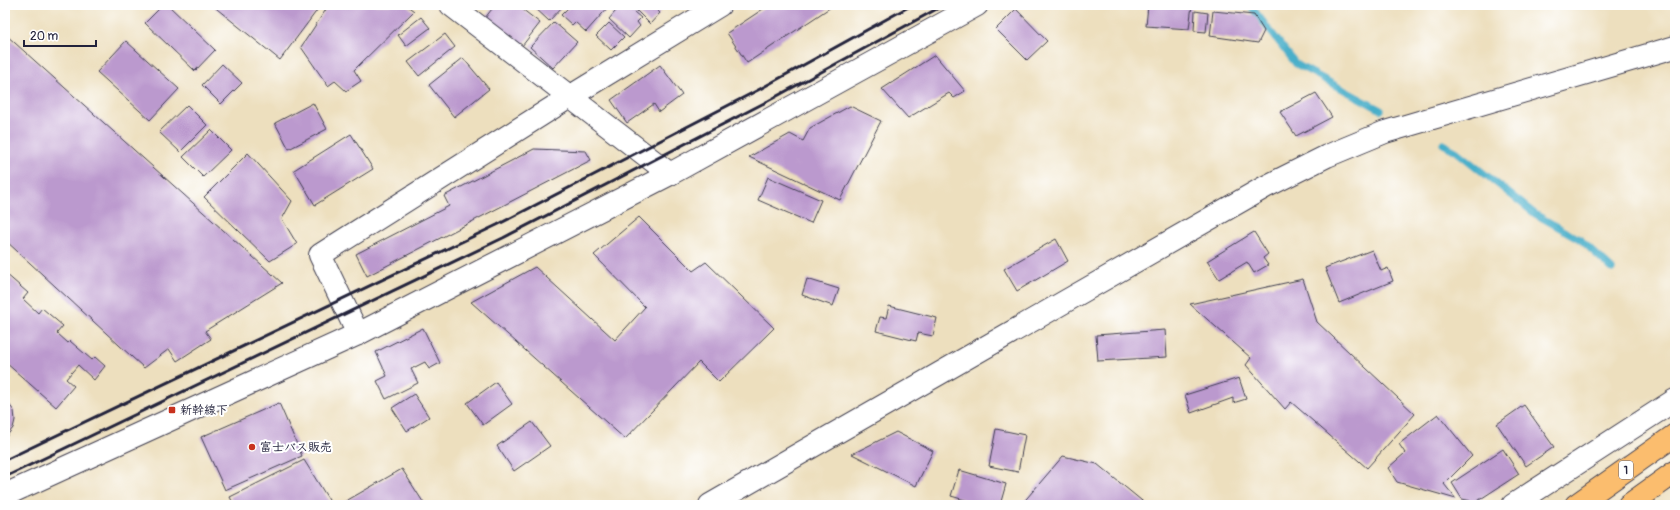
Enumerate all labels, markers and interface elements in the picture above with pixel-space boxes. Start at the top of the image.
scale bar [24,22,96,48]
text: 20 m [30,29,59,44]
place label: 新幹線下 [180,403,228,418]
marker: 新幹線下 [167,405,177,415]
place label: 富士バス販売 [260,440,332,455]
marker: 富士バス販売 [247,442,257,452]
road number: 1 [1619,461,1633,479]

